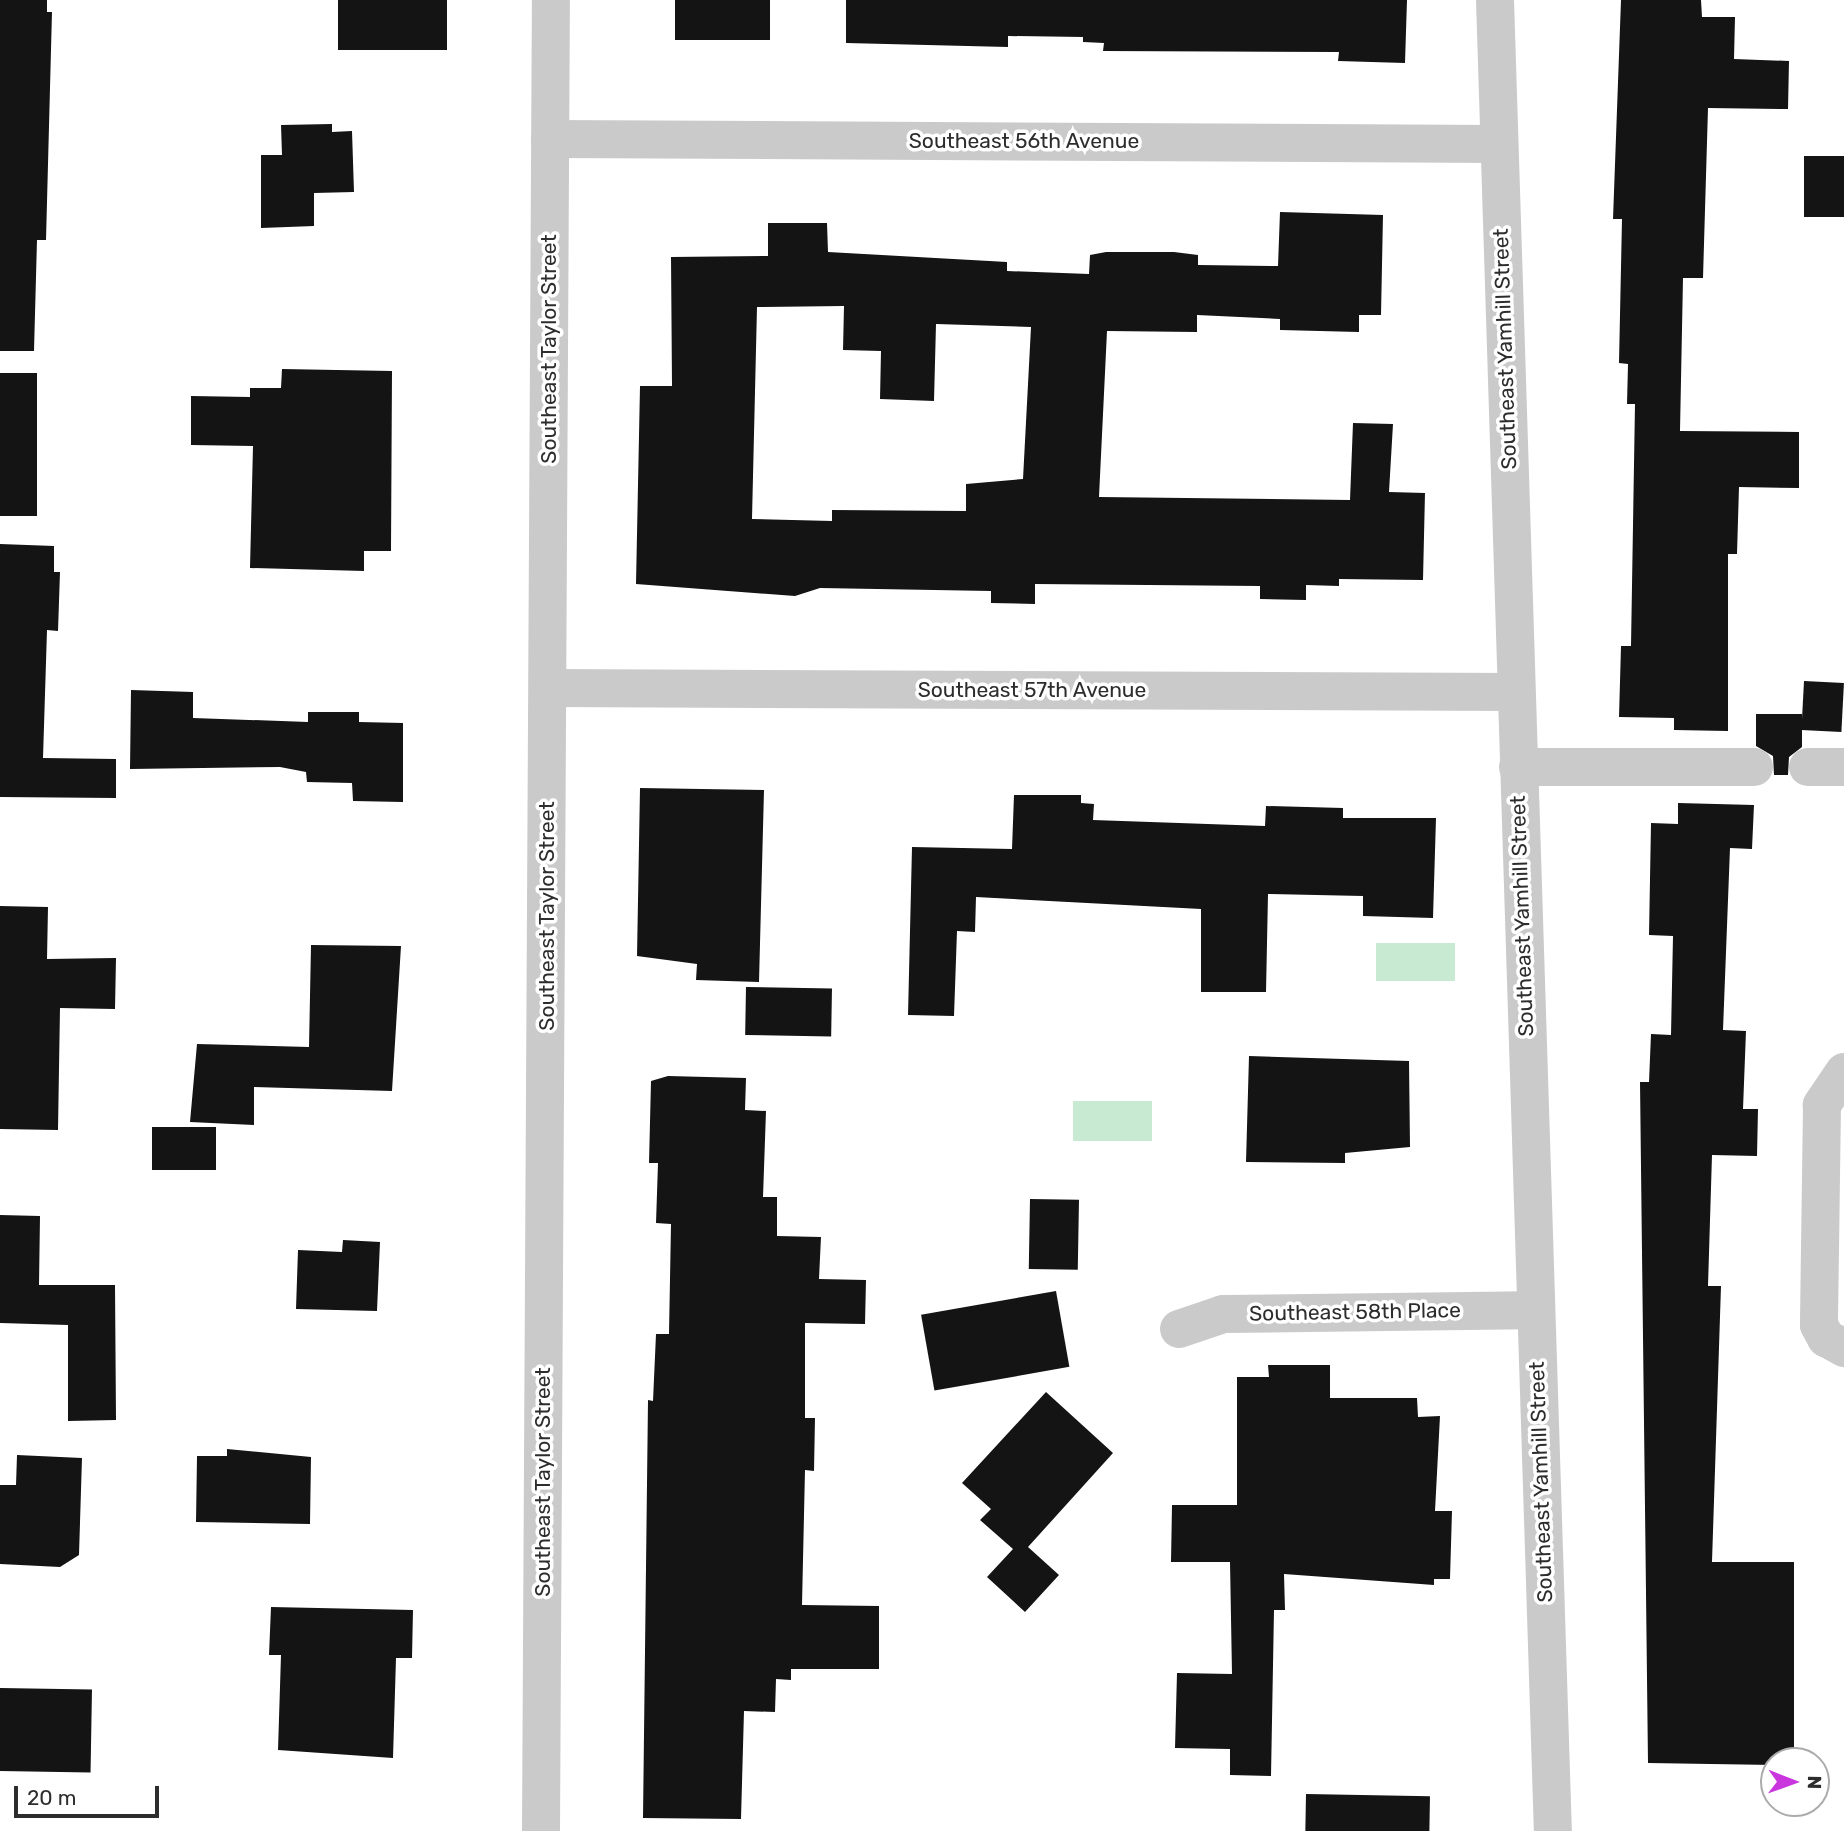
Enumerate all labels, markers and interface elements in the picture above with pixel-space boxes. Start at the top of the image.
street label: Southeast 56th Avenue [909,128,1139,154]
street label: Southeast Yamhill Street [1488,228,1522,470]
street label: Southeast Taylor Street [536,234,562,464]
street label: Southeast 57th Avenue [917,677,1147,703]
street label: Southeast Yamhill Street [1505,795,1539,1037]
street label: Southeast Taylor Street [534,801,560,1031]
street label: Southeast 58th Place [1249,1298,1461,1326]
street label: Southeast Yamhill Street [1524,1361,1558,1603]
street label: Southeast Taylor Street [530,1367,556,1597]
north arrow [1760,1747,1830,1817]
scale bar [18,1772,163,1816]
text: N [1803,1775,1826,1789]
text: 20 m [27,1785,76,1810]

